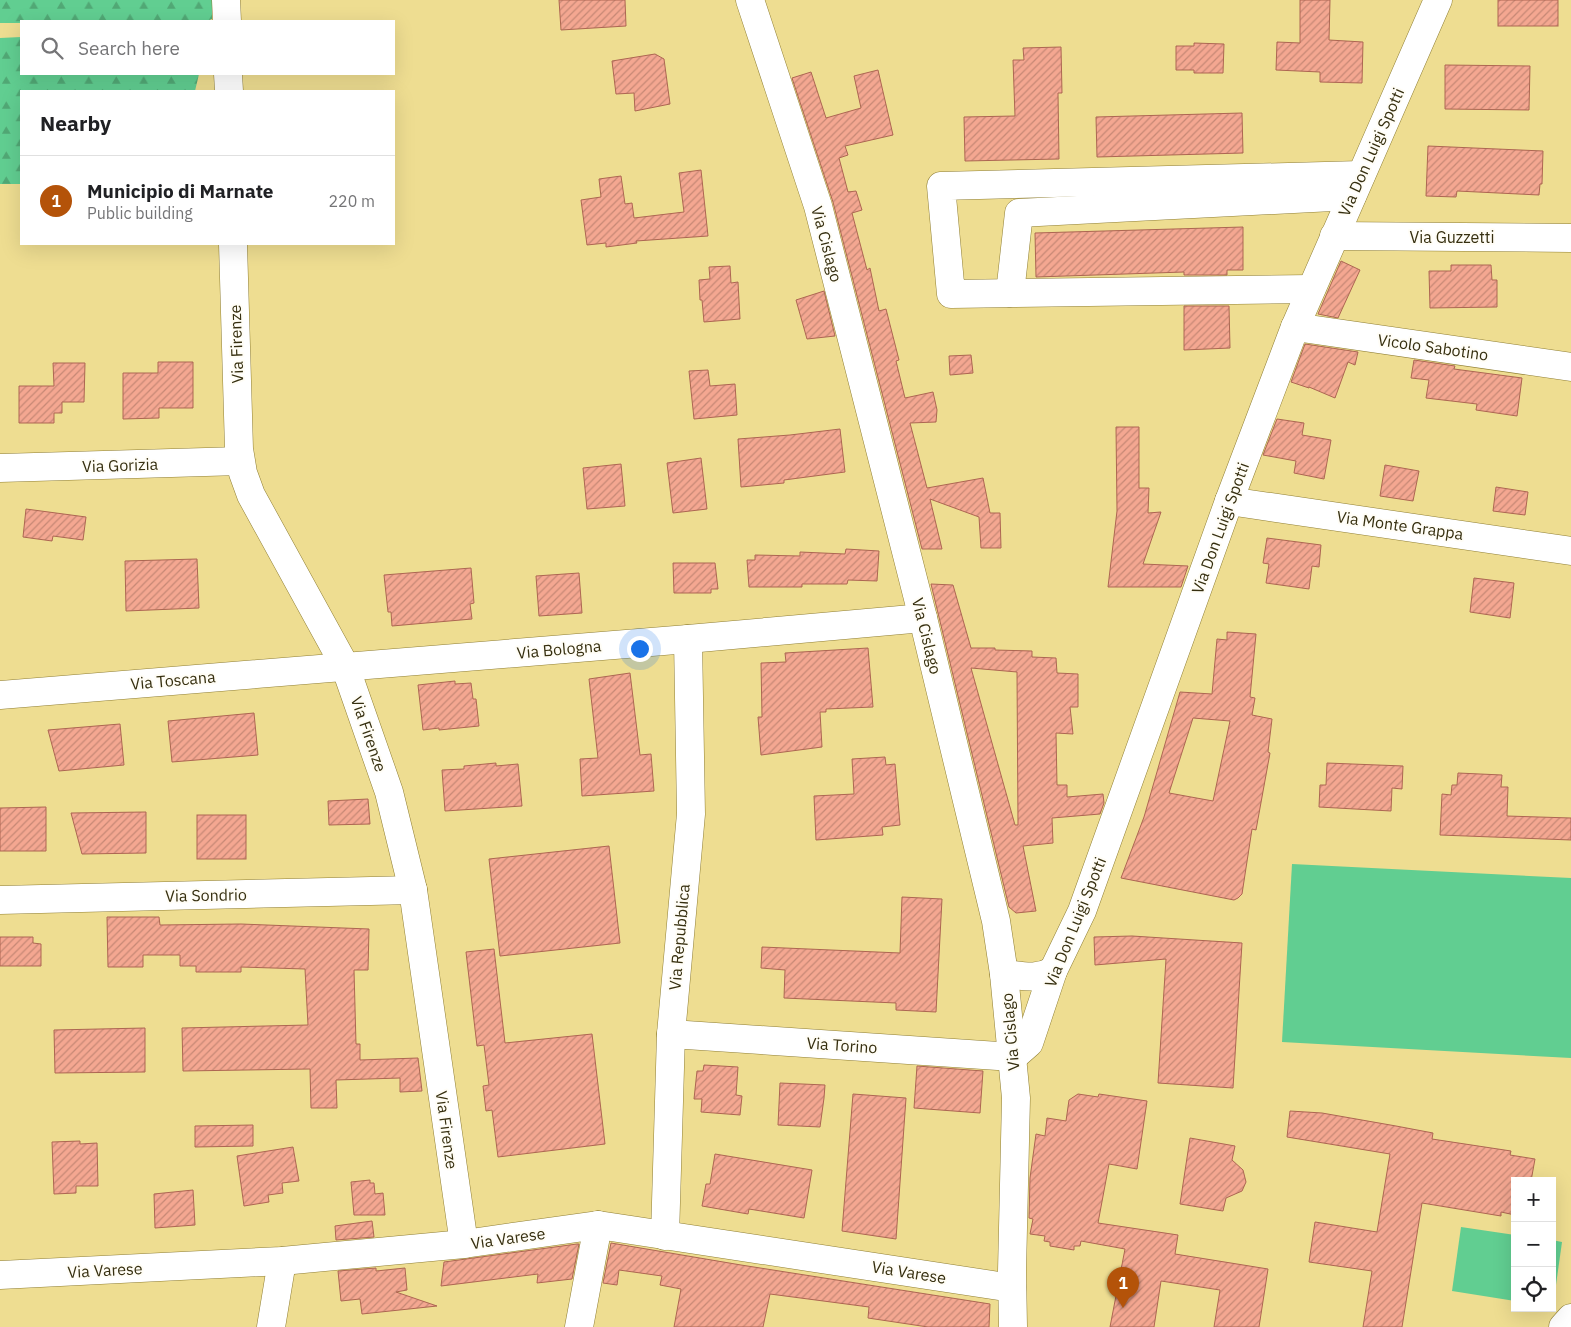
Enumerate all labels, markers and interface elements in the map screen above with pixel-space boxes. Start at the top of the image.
search box [20,20,395,75]
icon: search [38,34,66,62]
text: Search here [78,36,180,60]
street label: Via Don Luigi Spotti [1334,85,1408,219]
text: Nearby [40,109,111,137]
text: Municipio di Marnate [87,179,274,203]
text: 1 [51,191,61,211]
text: 220 m [328,191,375,211]
text: Public building [87,203,193,223]
street label: Via Cislago [807,204,847,284]
street label: Via Guzzetti [1410,227,1494,247]
street label: Via Firenze [225,304,247,384]
street label: Vicolo Sabotino [1376,329,1490,365]
street label: Via Gorizia [82,454,159,476]
street label: Via Don Luigi Spotti [1187,460,1253,596]
street label: Via Monte Grappa [1335,506,1465,544]
street label: Via Cislago [908,596,946,676]
street label: Via Bologna [516,635,603,663]
your location [627,636,653,662]
street label: Via Toscana [130,666,217,694]
street label: Via Firenze [347,694,391,775]
street label: Via Don Luigi Spotti [1040,854,1110,990]
street label: Via Repubblica [664,883,694,991]
street label: Via Sondrio [165,884,247,906]
street label: Via Cislago [997,992,1023,1072]
street label: Via Torino [806,1033,878,1057]
street label: Via Firenze [432,1090,462,1171]
map controls [1511,1177,1556,1312]
button: + [1511,1177,1556,1222]
button: − [1511,1222,1556,1267]
street label: Via Varese [469,1223,547,1253]
street label: Via Varese [870,1256,948,1288]
street label: Via Varese [67,1258,143,1282]
pin: 1 [1107,1267,1139,1308]
button: locate [1511,1267,1556,1312]

